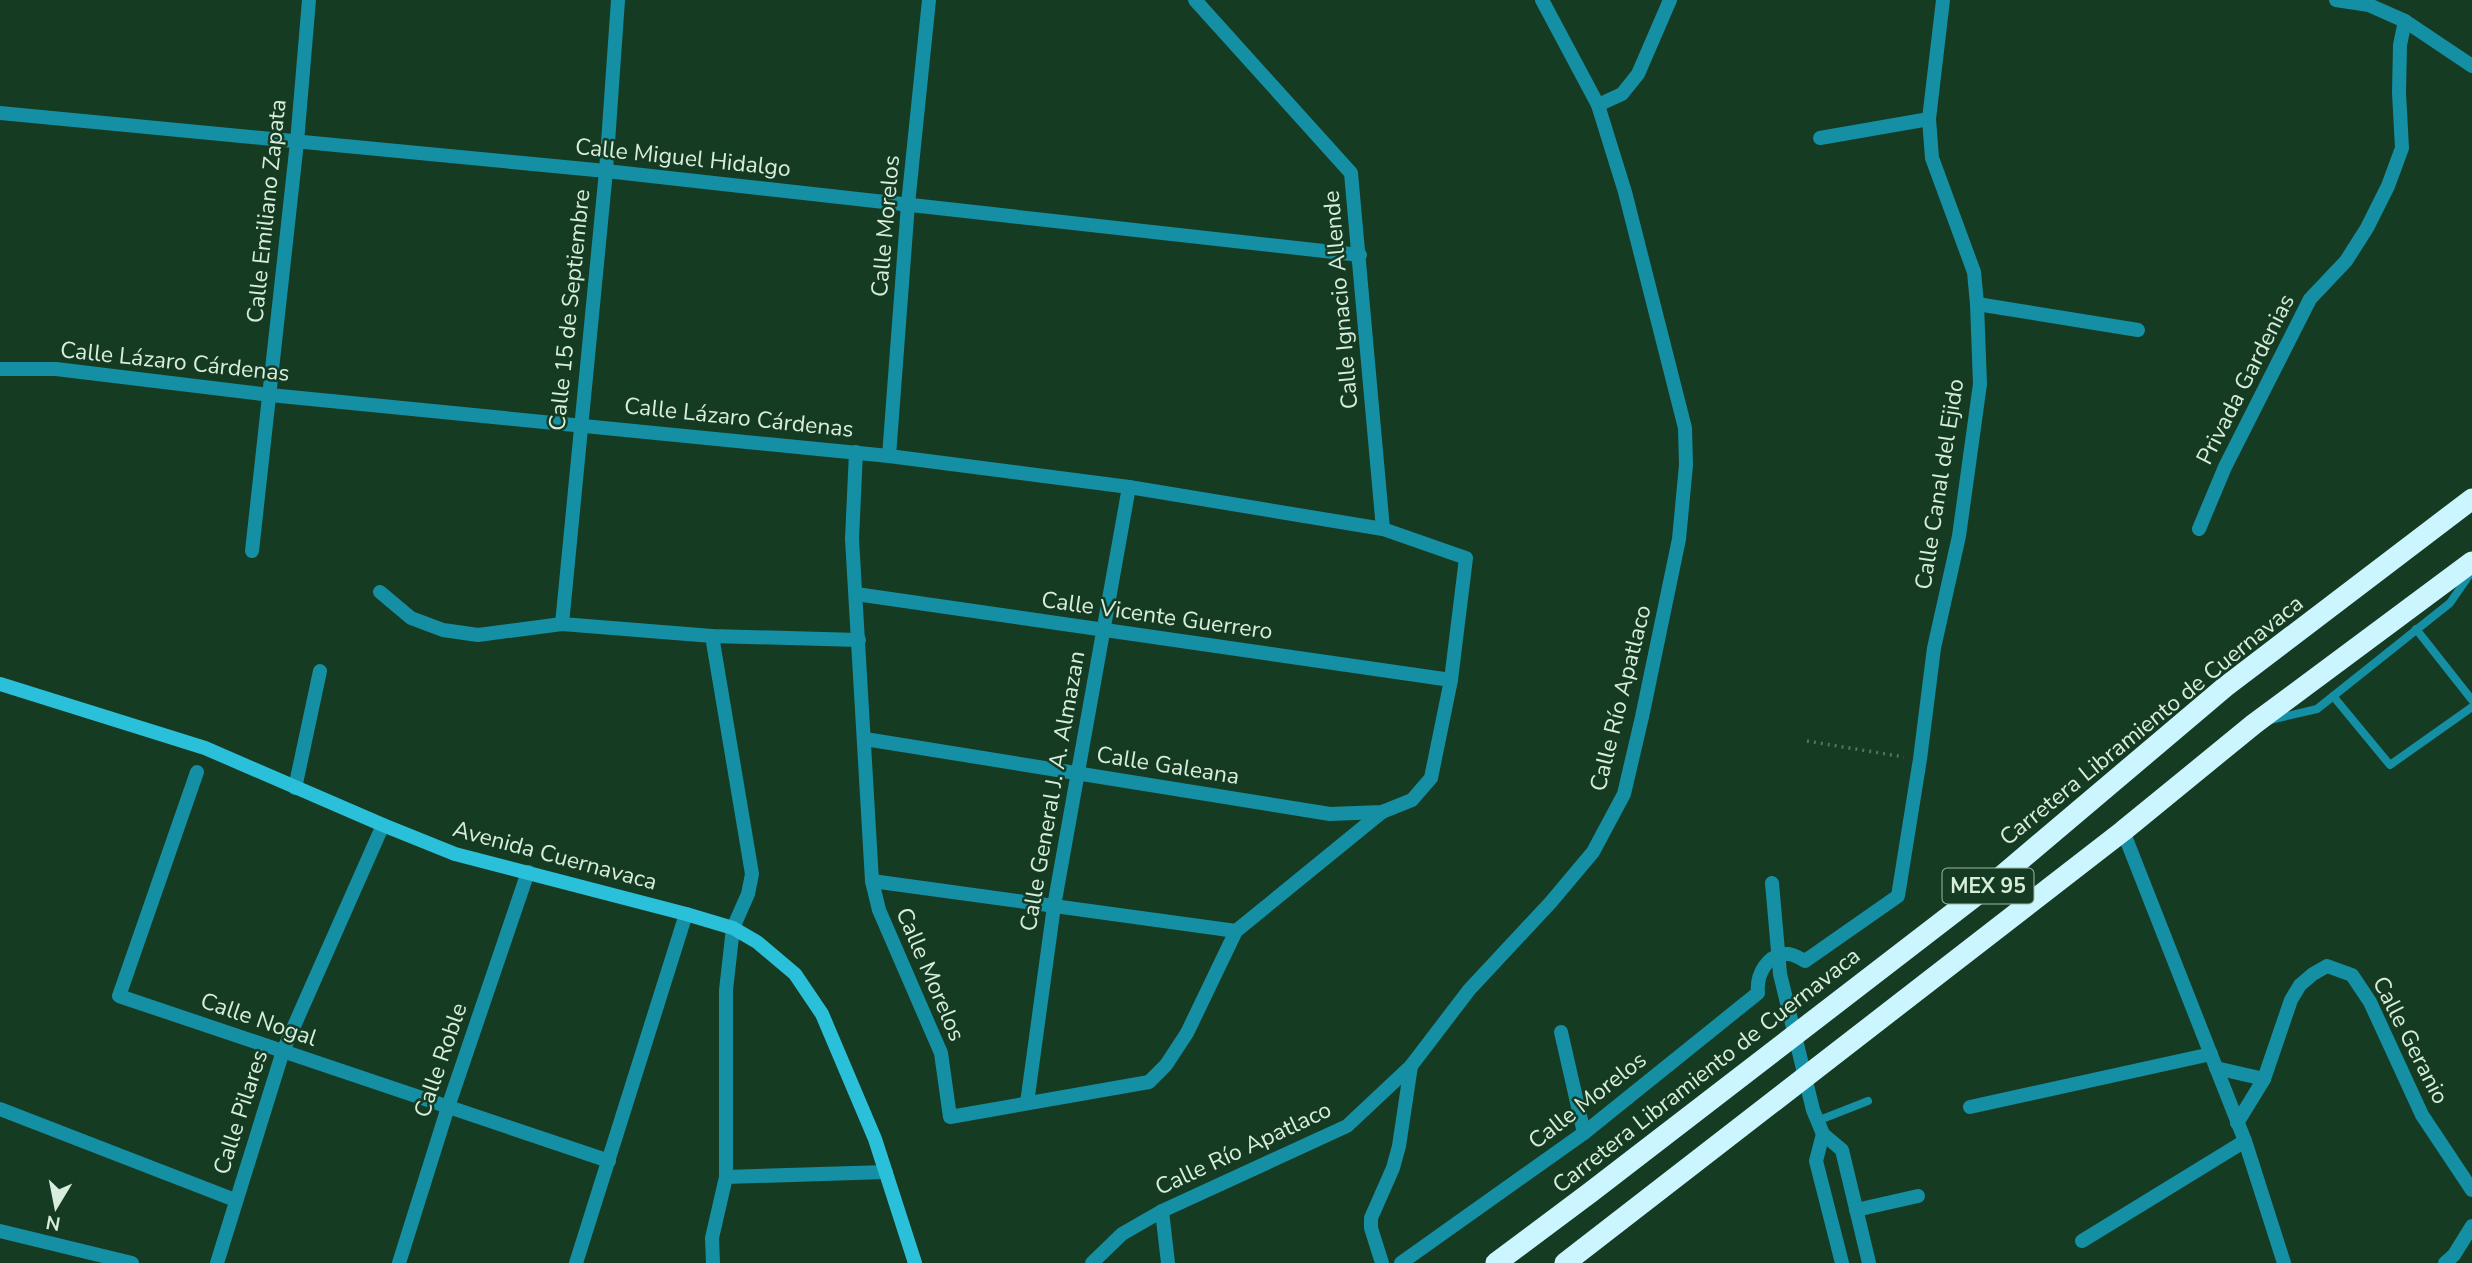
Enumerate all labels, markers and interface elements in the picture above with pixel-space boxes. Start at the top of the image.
street label: Calle Emiliano Zapata [239,98,294,324]
street label: Calle Miguel Hidalgo [574,131,792,184]
street label: Calle Morelos [864,154,907,298]
street label: Calle 15 de Septiembre [541,188,598,432]
street label: Calle Ignacio Allende [1315,189,1366,411]
street label: Privada Gardenias [2189,289,2302,470]
street label: Calle Lázaro Cárdenas [59,334,291,389]
street label: Calle Canal del Ejido [1908,376,1971,592]
street label: Calle Lázaro Cárdenas [623,390,855,445]
street label: Calle Vicente Guerrero [1039,584,1275,647]
street label: Carretera Libramiento de Cuernavaca [1993,588,2310,853]
street label: Calle Río Apatlaco [1582,602,1659,795]
street label: Calle General J. A. Almazan [1013,649,1092,934]
street label: Calle Galeana [1094,739,1242,792]
street label: Avenida Cuernavaca [449,813,660,898]
road number: MEX 95 [1942,868,2034,903]
street label: Calle Morelos [888,903,973,1046]
street label: Carretera Libramiento de Cuernavaca [1546,940,1867,1200]
street label: Calle Geranio [2365,971,2456,1109]
street label: Calle Nogal [196,985,321,1054]
street label: Calle Roble [406,999,475,1122]
street label: Calle Morelos [1522,1044,1653,1156]
street label: Calle Pilares [206,1046,275,1178]
street label: Calle Río Apatlaco [1150,1094,1336,1203]
north arrow [21,1172,91,1242]
text: N [44,1209,62,1237]

